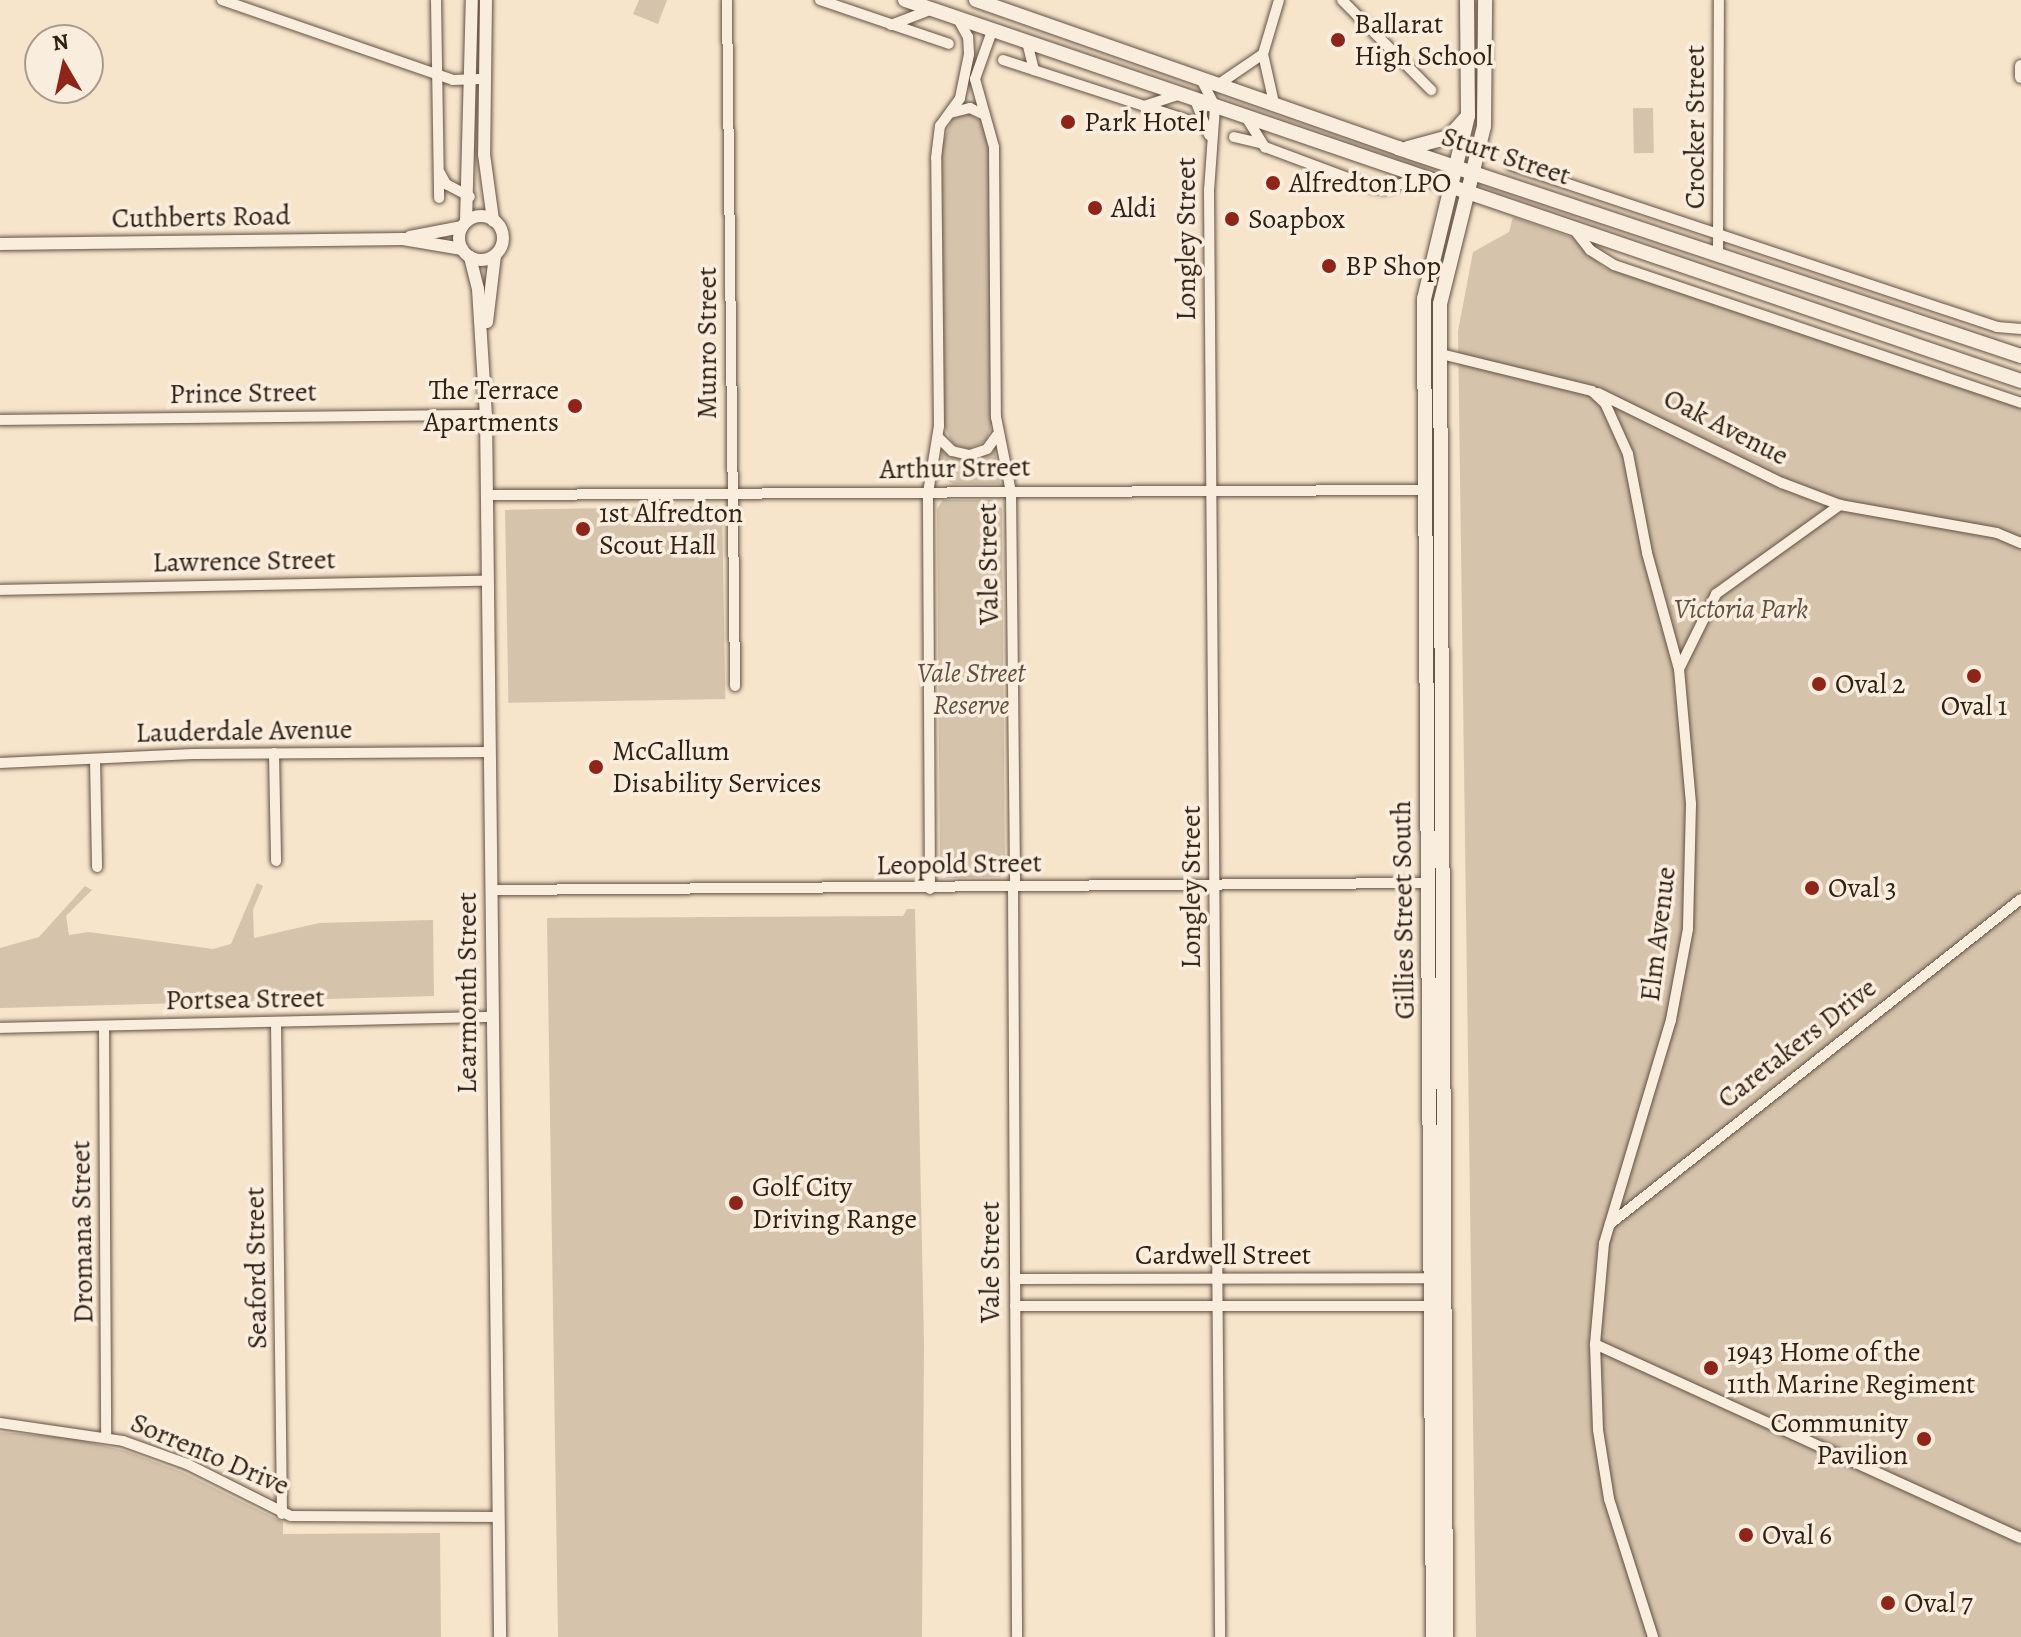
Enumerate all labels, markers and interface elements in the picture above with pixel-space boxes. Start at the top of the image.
place label: Ballarat High School [1354,7,1493,73]
north arrow [24,24,104,104]
text: N [50,26,71,58]
marker: Ballarat High School [1329,31,1347,49]
street label: Crocker Street [1678,45,1712,209]
place label: Park Hotel [1084,105,1205,139]
marker: Park Hotel [1059,113,1077,131]
street label: Sturt Street [1437,119,1575,193]
street label: Longley Street [1169,157,1203,321]
place label: Alfredton LPO [1289,166,1451,200]
marker: Alfredton LPO [1264,174,1282,192]
place label: Aldi [1111,191,1157,225]
street label: Cuthberts Road [111,199,291,235]
marker: Aldi [1086,199,1104,217]
place label: Soapbox [1248,202,1345,236]
marker: Soapbox [1223,210,1241,228]
place label: BP Shop [1345,249,1441,283]
marker: BP Shop [1320,257,1338,275]
street label: Munro Street [690,267,724,419]
place label: The Terrace Apartments [424,373,559,439]
street label: Prince Street [169,375,317,411]
street label: Oak Avenue [1658,381,1794,473]
marker: The Terrace Apartments [566,397,584,415]
street label: Arthur Street [879,450,1031,486]
place label: 1st Alfredton Scout Hall [599,496,743,562]
street label: Vale Street [970,503,1006,625]
marker: 1st Alfredton Scout Hall [574,520,592,538]
street label: Lawrence Street [152,543,336,579]
park label: Victoria Park [1674,592,1808,626]
park label: Vale Street Reserve [917,656,1025,722]
place label: Oval 2 [1835,667,1905,701]
marker: Oval 1 [1965,667,1983,685]
marker: Oval 2 [1810,675,1828,693]
place label: Oval 1 [1941,689,2007,723]
street label: Lauderdale Avenue [135,712,353,750]
place label: McCallum Disability Services [612,734,822,800]
marker: McCallum Disability Services [587,758,605,776]
street label: Gillies Street South [1384,800,1422,1020]
street label: Longley Street [1174,805,1208,969]
street label: Leopold Street [876,846,1042,882]
street label: Elm Avenue [1633,865,1683,1003]
place label: Oval 3 [1828,871,1897,905]
marker: Oval 3 [1803,879,1821,897]
street label: Learmonth Street [450,892,484,1094]
street label: Caretakers Drive [1711,971,1883,1115]
street label: Portsea Street [165,981,325,1017]
street label: Dromana Street [64,1140,100,1324]
place label: Golf City Driving Range [752,1170,917,1236]
street label: Seaford Street [238,1187,274,1349]
marker: Golf City Driving Range [727,1194,745,1212]
street label: Vale Street [973,1201,1007,1323]
street label: Cardwell Street [1135,1238,1311,1272]
place label: 1943 Home of the 11th Marine Regiment [1727,1335,1975,1401]
marker: 1943 Home of the 11th Marine Regiment [1702,1359,1720,1377]
street label: Sorrento Drive [126,1406,294,1502]
place label: Community Pavilion [1770,1406,1908,1472]
marker: Community Pavilion [1915,1430,1933,1448]
place label: Oval 6 [1762,1518,1832,1552]
marker: Oval 6 [1737,1526,1755,1544]
place label: Oval 7 [1904,1586,1973,1620]
marker: Oval 7 [1879,1594,1897,1612]

